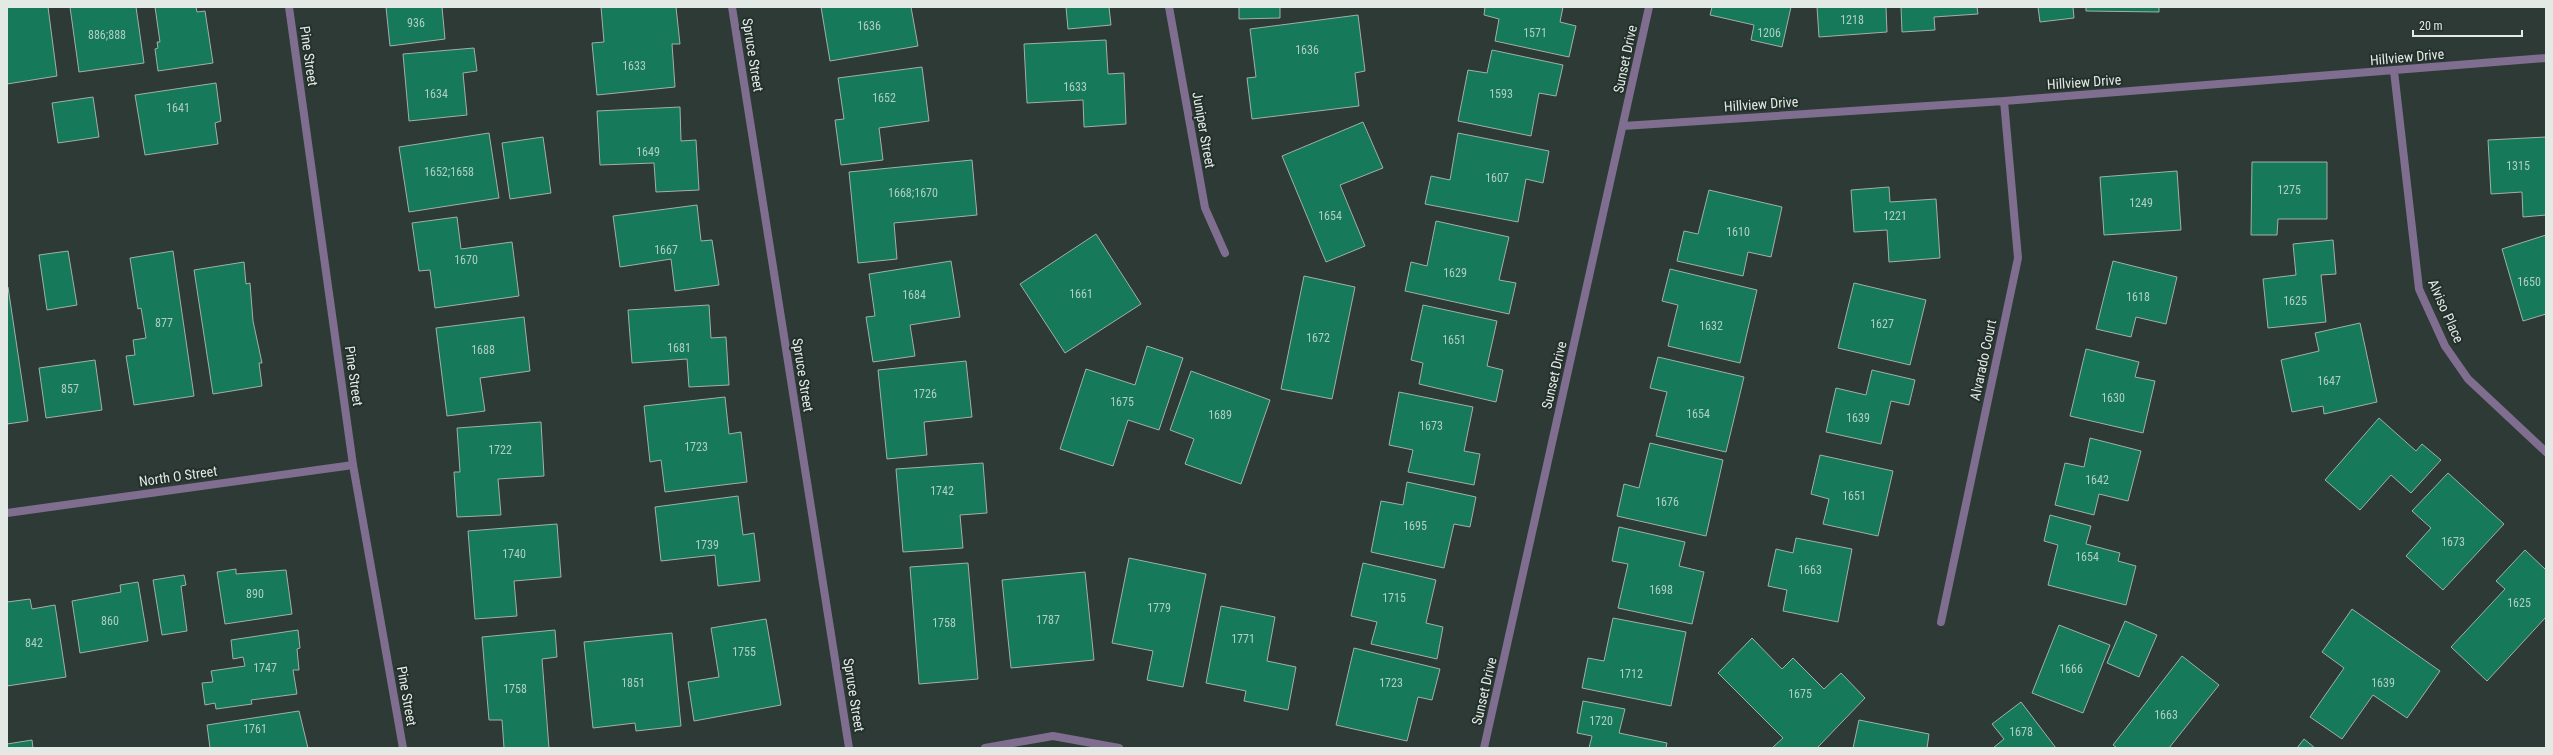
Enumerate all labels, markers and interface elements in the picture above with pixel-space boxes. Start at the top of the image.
scale bar [2413,12,2522,38]
house number: 1218 [1840,13,1864,27]
house number: 936 [407,16,425,30]
street label: Spruce Street [739,17,767,93]
house number: 1636 [857,19,881,33]
text: 20 m [2419,19,2443,33]
street label: Sunset Drive [1610,23,1640,94]
street label: Pine Street [297,25,321,87]
house number: 1571 [1523,26,1547,40]
house number: 1206 [1757,26,1781,40]
house number: 886;888 [88,28,126,42]
house number: 1636 [1295,43,1319,57]
street label: Hillview Drive [2369,46,2445,68]
house number: 1633 [622,59,646,73]
street label: Hillview Drive [2046,71,2122,93]
house number: 1633 [1063,80,1087,94]
house number: 1634 [424,87,448,101]
house number: 1593 [1489,87,1513,101]
house number: 1652 [872,91,896,105]
street label: Juniper Street [1189,91,1219,169]
street label: Hillview Drive [1723,93,1799,115]
house number: 1641 [166,101,190,115]
house number: 1649 [636,145,660,159]
house number: 1315 [2506,159,2530,173]
house number: 1652;1658 [424,165,474,179]
house number: 1607 [1485,171,1509,185]
house number: 1275 [2277,183,2301,197]
house number: 1668;1670 [888,186,938,200]
house number: 1249 [2129,196,2153,210]
house number: 1654 [1318,209,1342,223]
house number: 1221 [1883,209,1907,223]
house number: 1610 [1726,225,1750,239]
house number: 1667 [654,243,678,257]
house number: 1670 [454,253,478,267]
house number: 1629 [1443,266,1467,280]
house number: 1650 [2517,275,2541,289]
street label: Alviso Place [2425,277,2467,346]
house number: 1661 [1069,287,1093,301]
house number: 1684 [902,288,926,302]
house number: 1618 [2126,290,2150,304]
house number: 1625 [2283,294,2307,308]
house number: 877 [155,316,173,330]
house number: 1627 [1870,317,1894,331]
street label: Alvarado Court [1967,318,1999,402]
house number: 1632 [1699,319,1723,333]
house number: 1672 [1306,331,1330,345]
house number: 1651 [1442,333,1466,347]
street label: Spruce Street [789,337,817,413]
street label: Sunset Drive [1538,339,1570,410]
house number: 1681 [667,341,691,355]
house number: 1688 [471,343,495,357]
street label: Pine Street [342,345,366,407]
house number: 1647 [2317,374,2341,388]
house number: 857 [61,382,79,396]
house number: 1726 [913,387,937,401]
house number: 1630 [2101,391,2125,405]
house number: 1675 [1110,395,1134,409]
house number: 1654 [1686,407,1710,421]
house number: 1689 [1208,408,1232,422]
house number: 1639 [1846,411,1870,425]
house number: 1673 [1419,419,1443,433]
house number: 1723 [684,440,708,454]
house number: 1722 [488,443,512,457]
street label: North O Street [138,463,218,489]
house number: 1642 [2085,473,2109,487]
house number: 1742 [930,484,954,498]
house number: 1651 [1842,489,1866,503]
house number: 1676 [1655,495,1679,509]
house number: 1695 [1403,519,1427,533]
house number: 1673 [2441,535,2465,549]
house number: 1739 [695,538,719,552]
house number: 1740 [502,547,526,561]
house number: 1654 [2075,550,2099,564]
house number: 1663 [1798,563,1822,577]
house number: 1698 [1649,583,1673,597]
house number: 890 [246,587,264,601]
house number: 1715 [1382,591,1406,605]
house number: 1625 [2507,596,2531,610]
house number: 1779 [1147,601,1171,615]
house number: 1787 [1036,613,1060,627]
house number: 860 [101,614,119,628]
house number: 1758 [932,616,956,630]
house number: 1771 [1231,632,1255,646]
house number: 842 [25,636,43,650]
house number: 1755 [732,645,756,659]
street label: Sunset Drive [1468,655,1500,726]
street label: Spruce Street [840,657,868,733]
house number: 1747 [253,661,277,675]
house number: 1666 [2059,662,2083,676]
street label: Pine Street [394,665,420,727]
house number: 1712 [1619,667,1643,681]
house number: 1851 [621,676,645,690]
house number: 1723 [1379,676,1403,690]
house number: 1639 [2371,676,2395,690]
house number: 1758 [503,682,527,696]
house number: 1675 [1788,687,1812,701]
house number: 1663 [2154,708,2178,722]
house number: 1720 [1589,714,1613,728]
house number: 1761 [243,722,267,736]
house number: 1678 [2009,725,2033,739]

